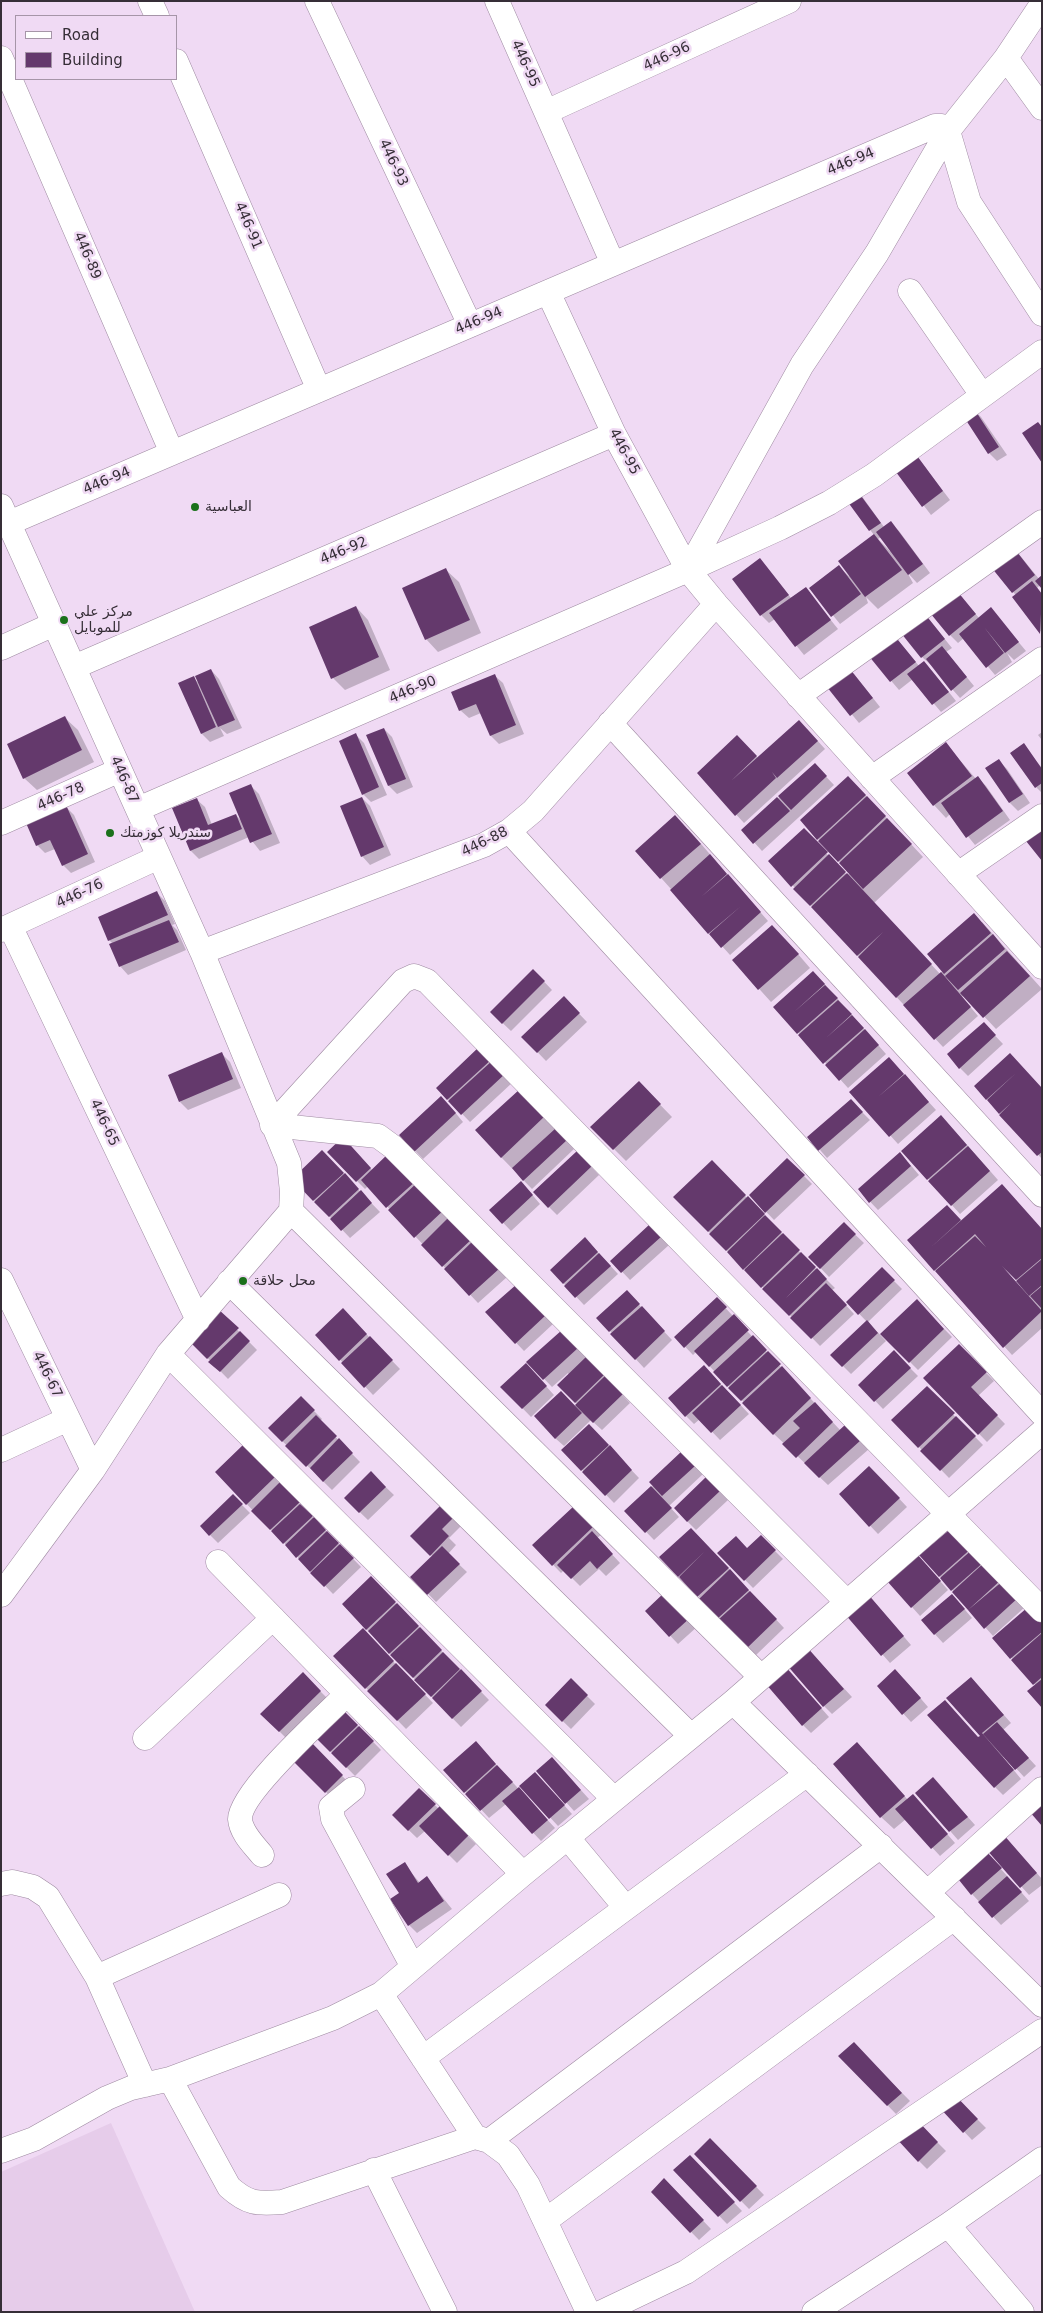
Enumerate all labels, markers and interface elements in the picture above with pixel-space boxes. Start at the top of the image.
legend [15,15,178,80]
text: Road [62,26,100,44]
street label: 446-95 [507,38,543,90]
street label: 446-96 [641,39,693,75]
text: Building [62,51,123,69]
street label: 446-93 [375,137,411,189]
street label: 446-94 [825,145,877,179]
street label: 446-91 [231,200,265,252]
street label: 446-89 [70,230,104,282]
street label: 446-94 [453,304,505,338]
street label: 446-95 [605,426,643,478]
street label: 446-94 [81,464,133,498]
place label: العباسية [205,499,252,515]
marker: العباسية [189,501,201,513]
street label: 446-92 [318,534,370,568]
place label: مركز علي للموبايل [74,604,133,636]
marker: مركز علي للموبايل [58,614,70,626]
street label: 446-90 [387,673,439,707]
street label: 446-87 [106,754,142,806]
street label: 446-78 [35,779,87,815]
street label: 446-88 [459,824,511,860]
place label: سندريلا كوزمتك [120,825,211,841]
marker: سندريلا كوزمتك [104,827,116,839]
street label: 446-76 [54,876,106,912]
street label: 446-65 [86,1097,122,1149]
place label: محل حلاقة [253,1273,316,1289]
marker: محل حلاقة [237,1275,249,1287]
street label: 446-67 [29,1349,65,1401]

